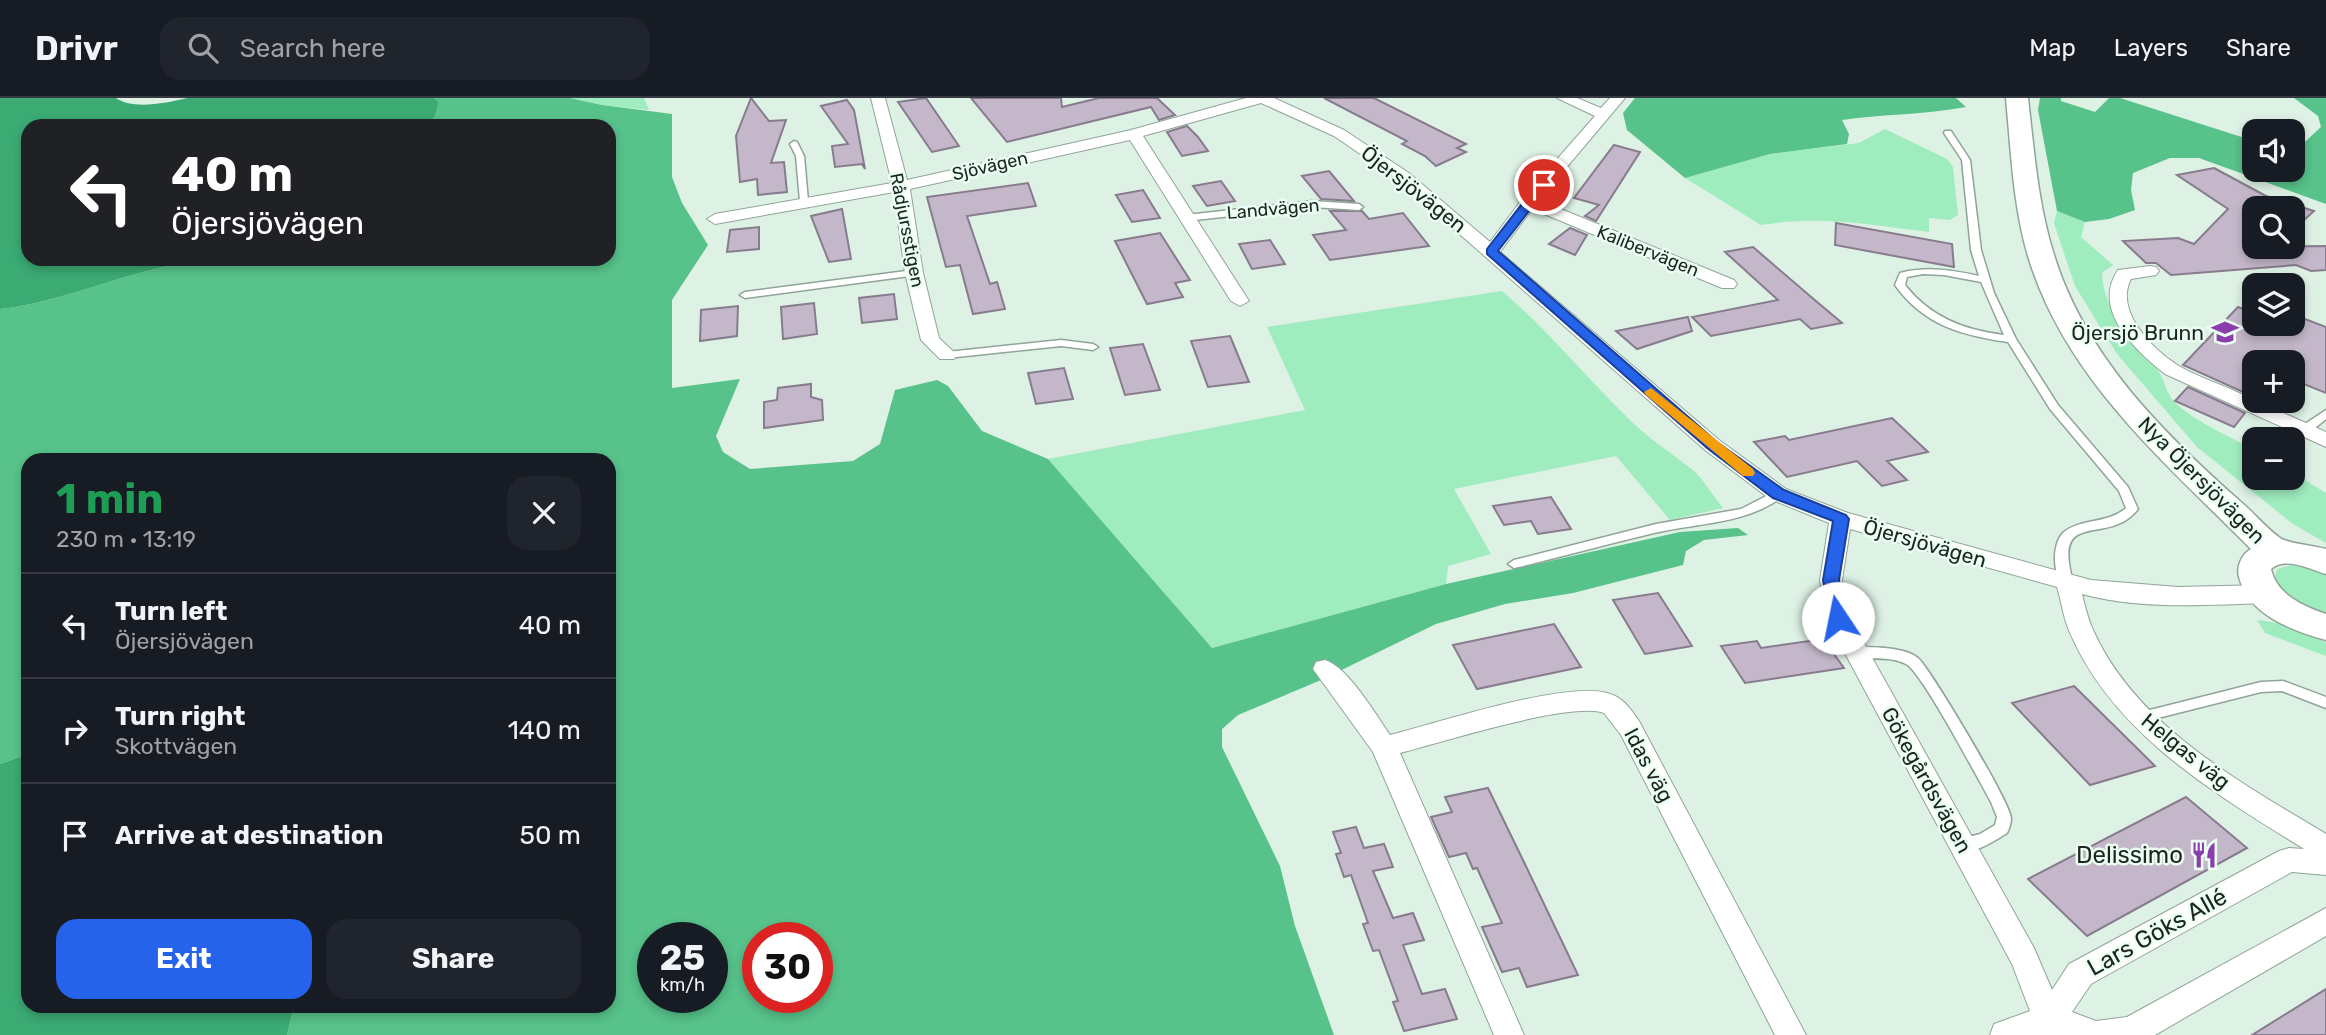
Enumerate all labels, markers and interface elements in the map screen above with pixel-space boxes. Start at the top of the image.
search box [160,17,650,80]
text: Drivr [35,29,118,68]
icon: search [184,29,222,67]
text: Search here [240,33,386,64]
text: Map [2029,34,2076,62]
text: Layers [2114,34,2188,62]
text: Share [2226,34,2291,62]
map controls [2242,119,2305,490]
button: sound [2242,119,2305,182]
street label: Öjersjövägen [1356,140,1472,238]
text: 40 m [171,145,293,203]
icon: left [56,147,147,238]
street label: Sjövägen [950,147,1030,185]
pin [1514,155,1574,215]
icon: arrive [1525,166,1563,204]
street label: Rådjursstigen [885,171,929,289]
street label: Landvägen [1226,194,1320,224]
button: search [2242,196,2305,259]
text: Öjersjövägen [171,204,364,242]
street label: Kalibervägen [1594,221,1702,281]
button: layers [2242,273,2305,336]
school or university icon: Öjersjö Brunn [2210,317,2240,347]
place label: Öjersjö Brunn [2071,320,2204,345]
button: + [2242,350,2305,413]
street label: Nya Öjersjövägen [2133,411,2271,549]
button: − [2242,427,2305,490]
text: 1 min [56,474,163,524]
button: close [507,476,581,550]
street label: Öjersjövägen [1861,514,1989,572]
text: 230 m · 13:19 [56,525,196,553]
position arrow [1801,581,1875,655]
text: Turn left [115,596,227,627]
icon: left [56,607,94,645]
text: 40 m [519,610,581,641]
text: Öjersjövägen [115,627,254,655]
text: Turn right [115,701,245,732]
street label: Gökegårdsvägen [1877,703,1977,857]
street label: Helgas väg [2137,708,2235,794]
icon: right [56,712,94,750]
text: 140 m [508,715,581,746]
street label: Idas väg [1619,724,1679,806]
text: Skottvägen [115,732,237,760]
icon: arrive [56,817,94,855]
text: Arrive at destination [115,820,383,851]
text: 50 m [520,820,581,851]
restaurant icon: Delissimo [2189,840,2219,870]
place label: Delissimo [2076,841,2183,869]
street label: Lars Göks Allé [2082,882,2232,982]
button: Exit [56,919,312,999]
button: Share [326,919,581,999]
speed limit sign: 30 [742,922,833,1013]
text: 25 [660,937,705,979]
text: km/h [660,974,705,996]

